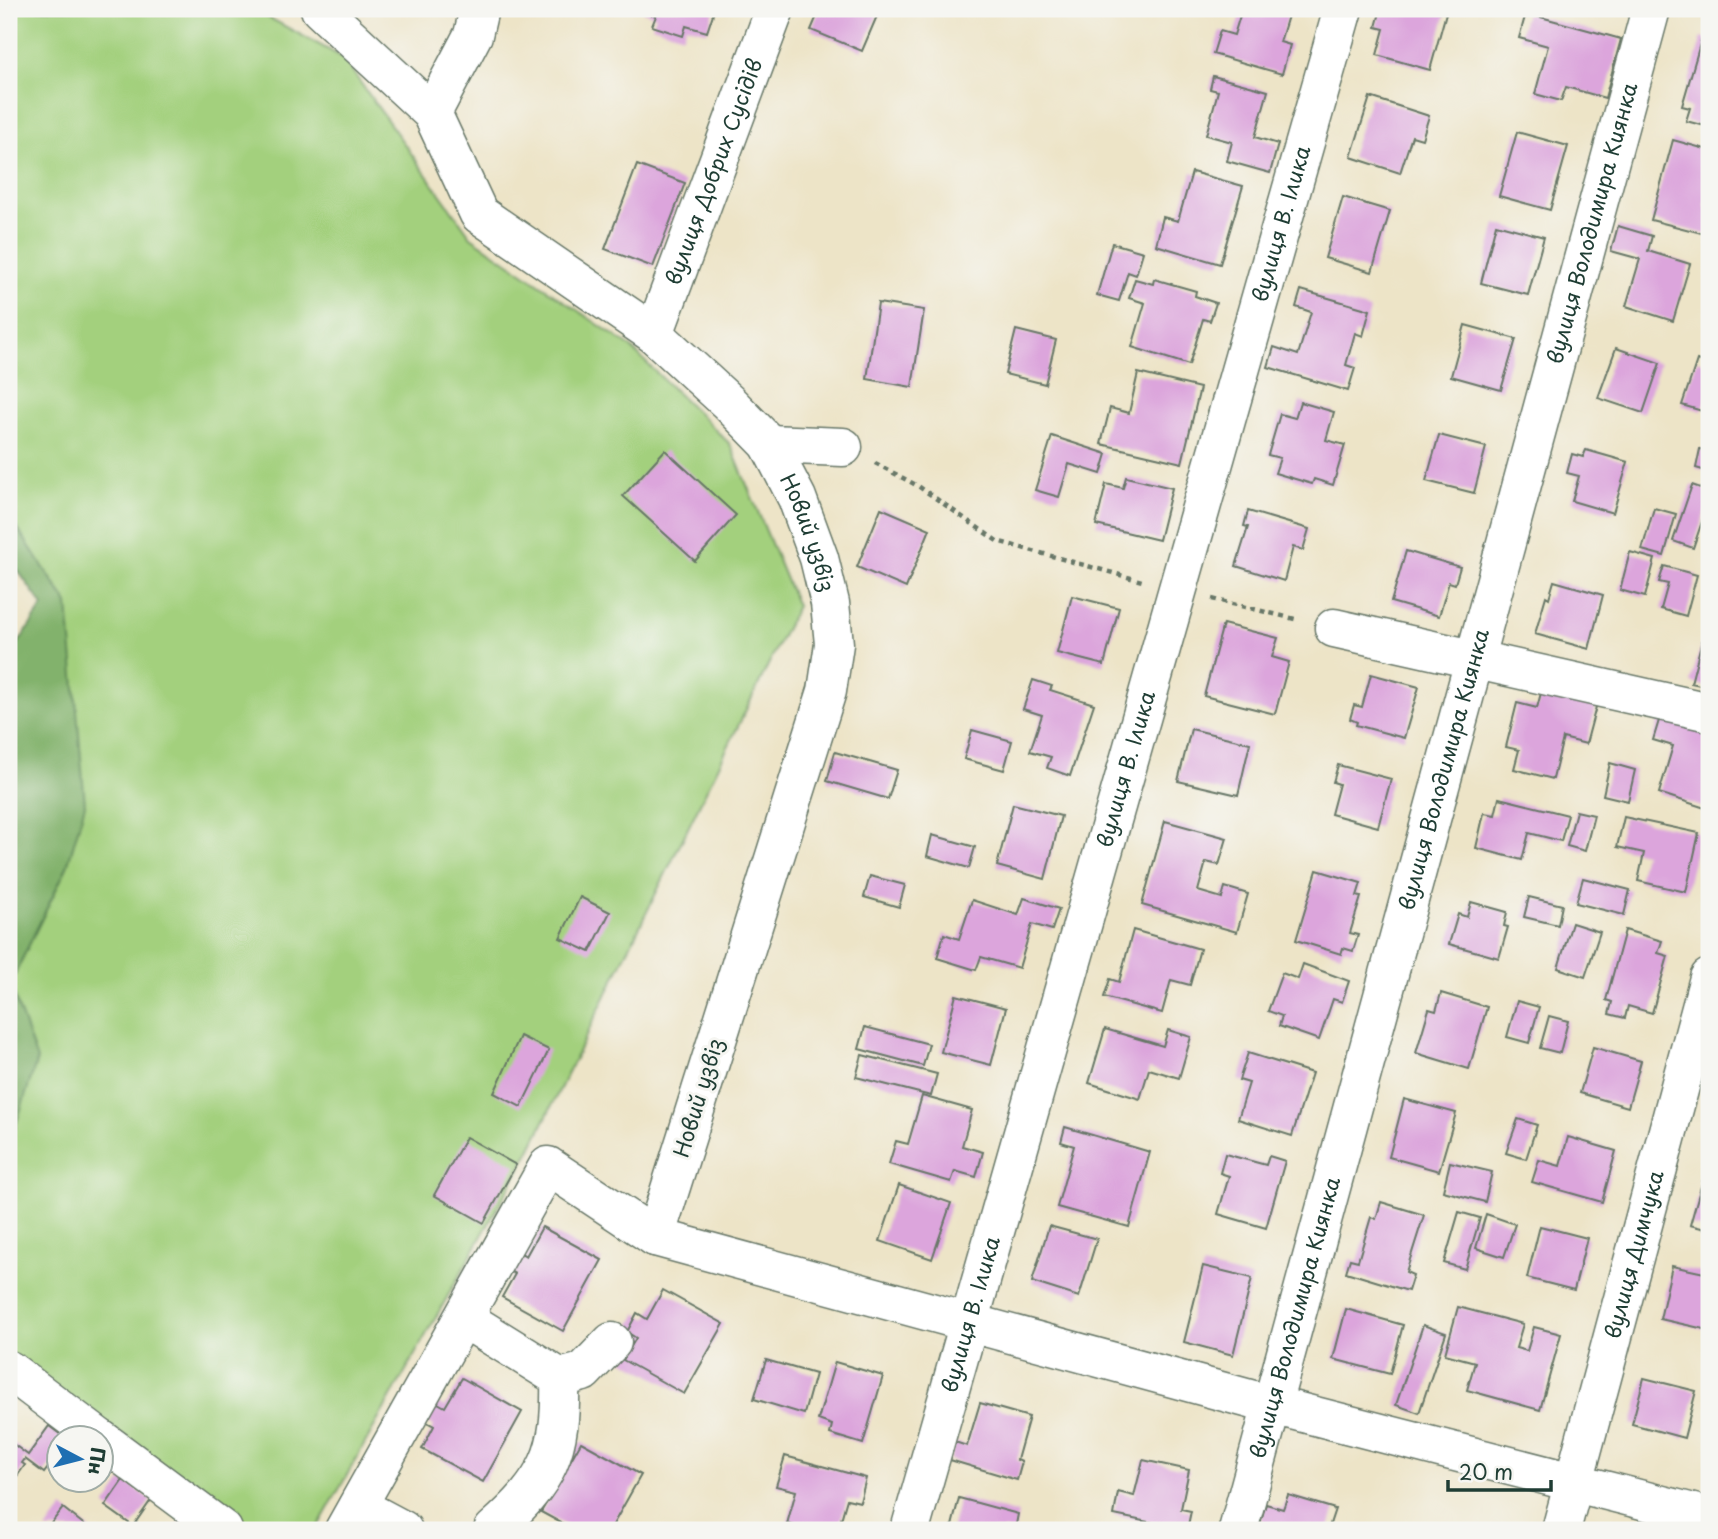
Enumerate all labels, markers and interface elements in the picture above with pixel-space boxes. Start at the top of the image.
street label: вулиця Добрих Сусідів [656,53,769,289]
street label: вулиця Володимира Киянка [1537,78,1644,367]
street label: вулиця В. Ілика [1242,141,1318,305]
street label: Новий узвіз [773,467,845,595]
street label: вулиця Володимира Киянка [1389,625,1496,913]
street label: вулиця В. Ілика [1087,686,1162,851]
street label: Новий узвіз [664,1034,730,1161]
street label: вулиця Димчука [1595,1167,1671,1342]
street label: вулиця Володимира Киянка [1240,1173,1347,1461]
street label: вулиця В. Ілика [932,1231,1007,1396]
north arrow [46,1424,116,1494]
text: Пн [82,1446,113,1477]
scale bar [1448,1448,1552,1492]
text: 20 m [1459,1455,1513,1487]

